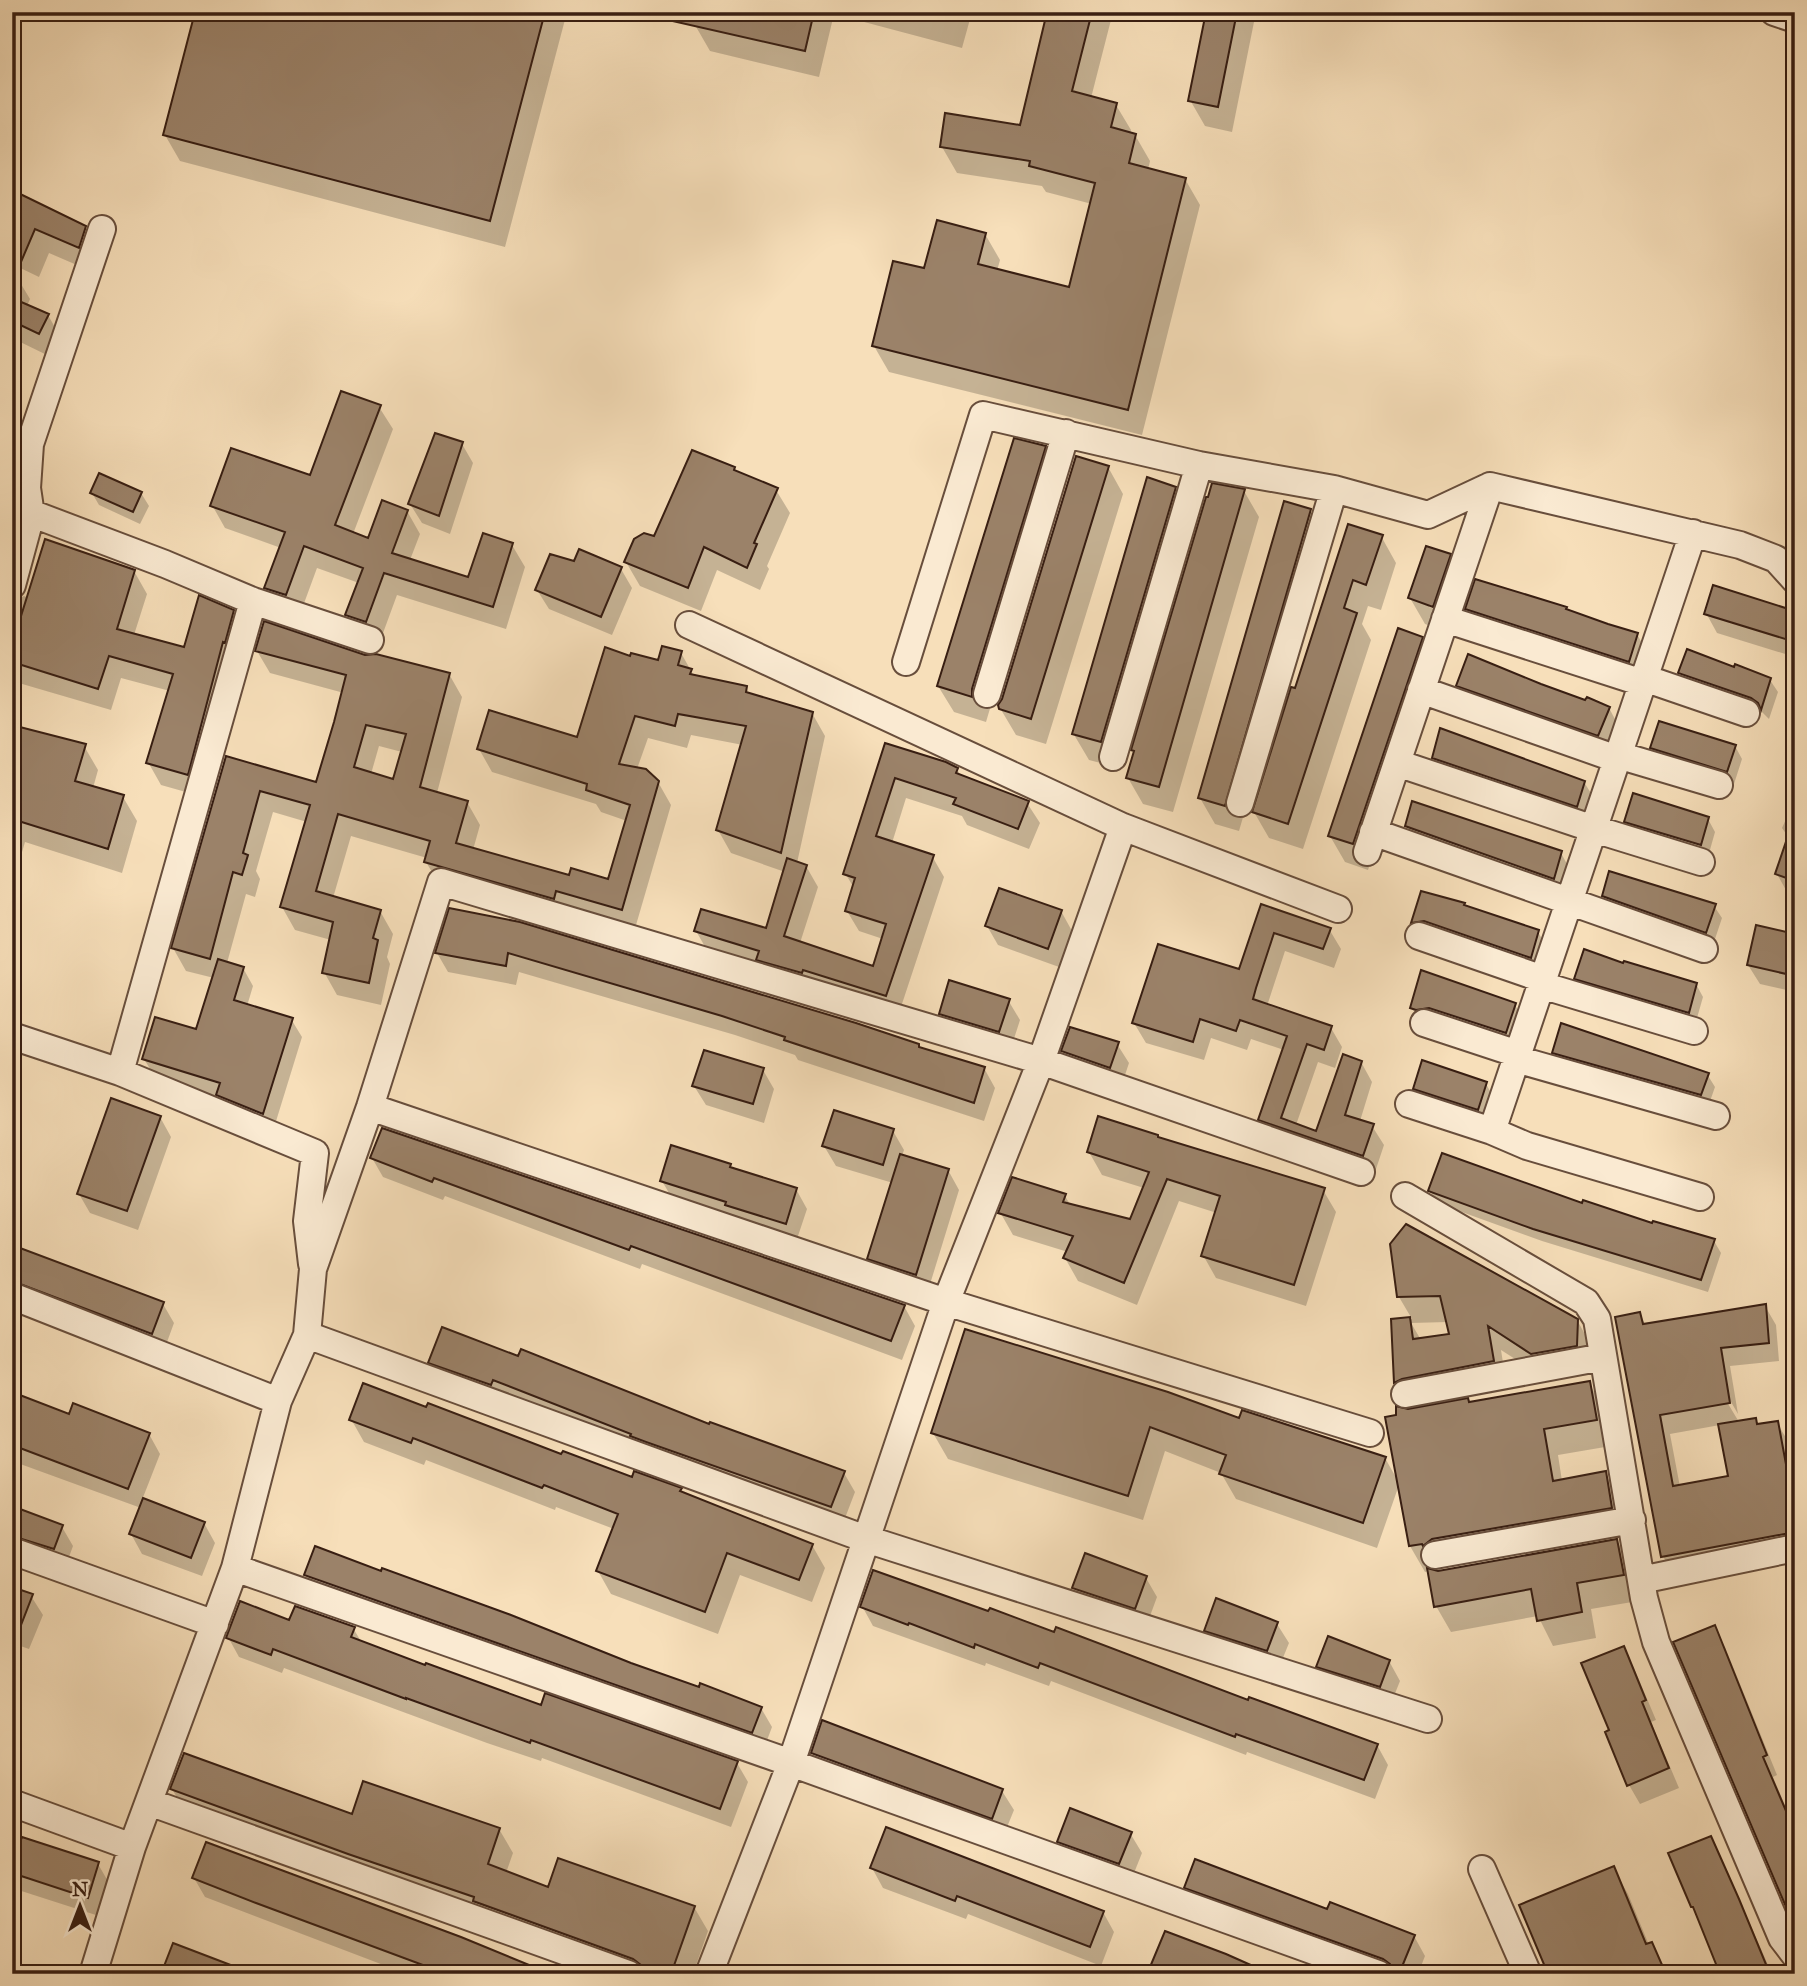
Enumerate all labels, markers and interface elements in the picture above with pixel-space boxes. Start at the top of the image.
north arrow [46,1870,116,1940]
text: N [72,1878,88,1901]

